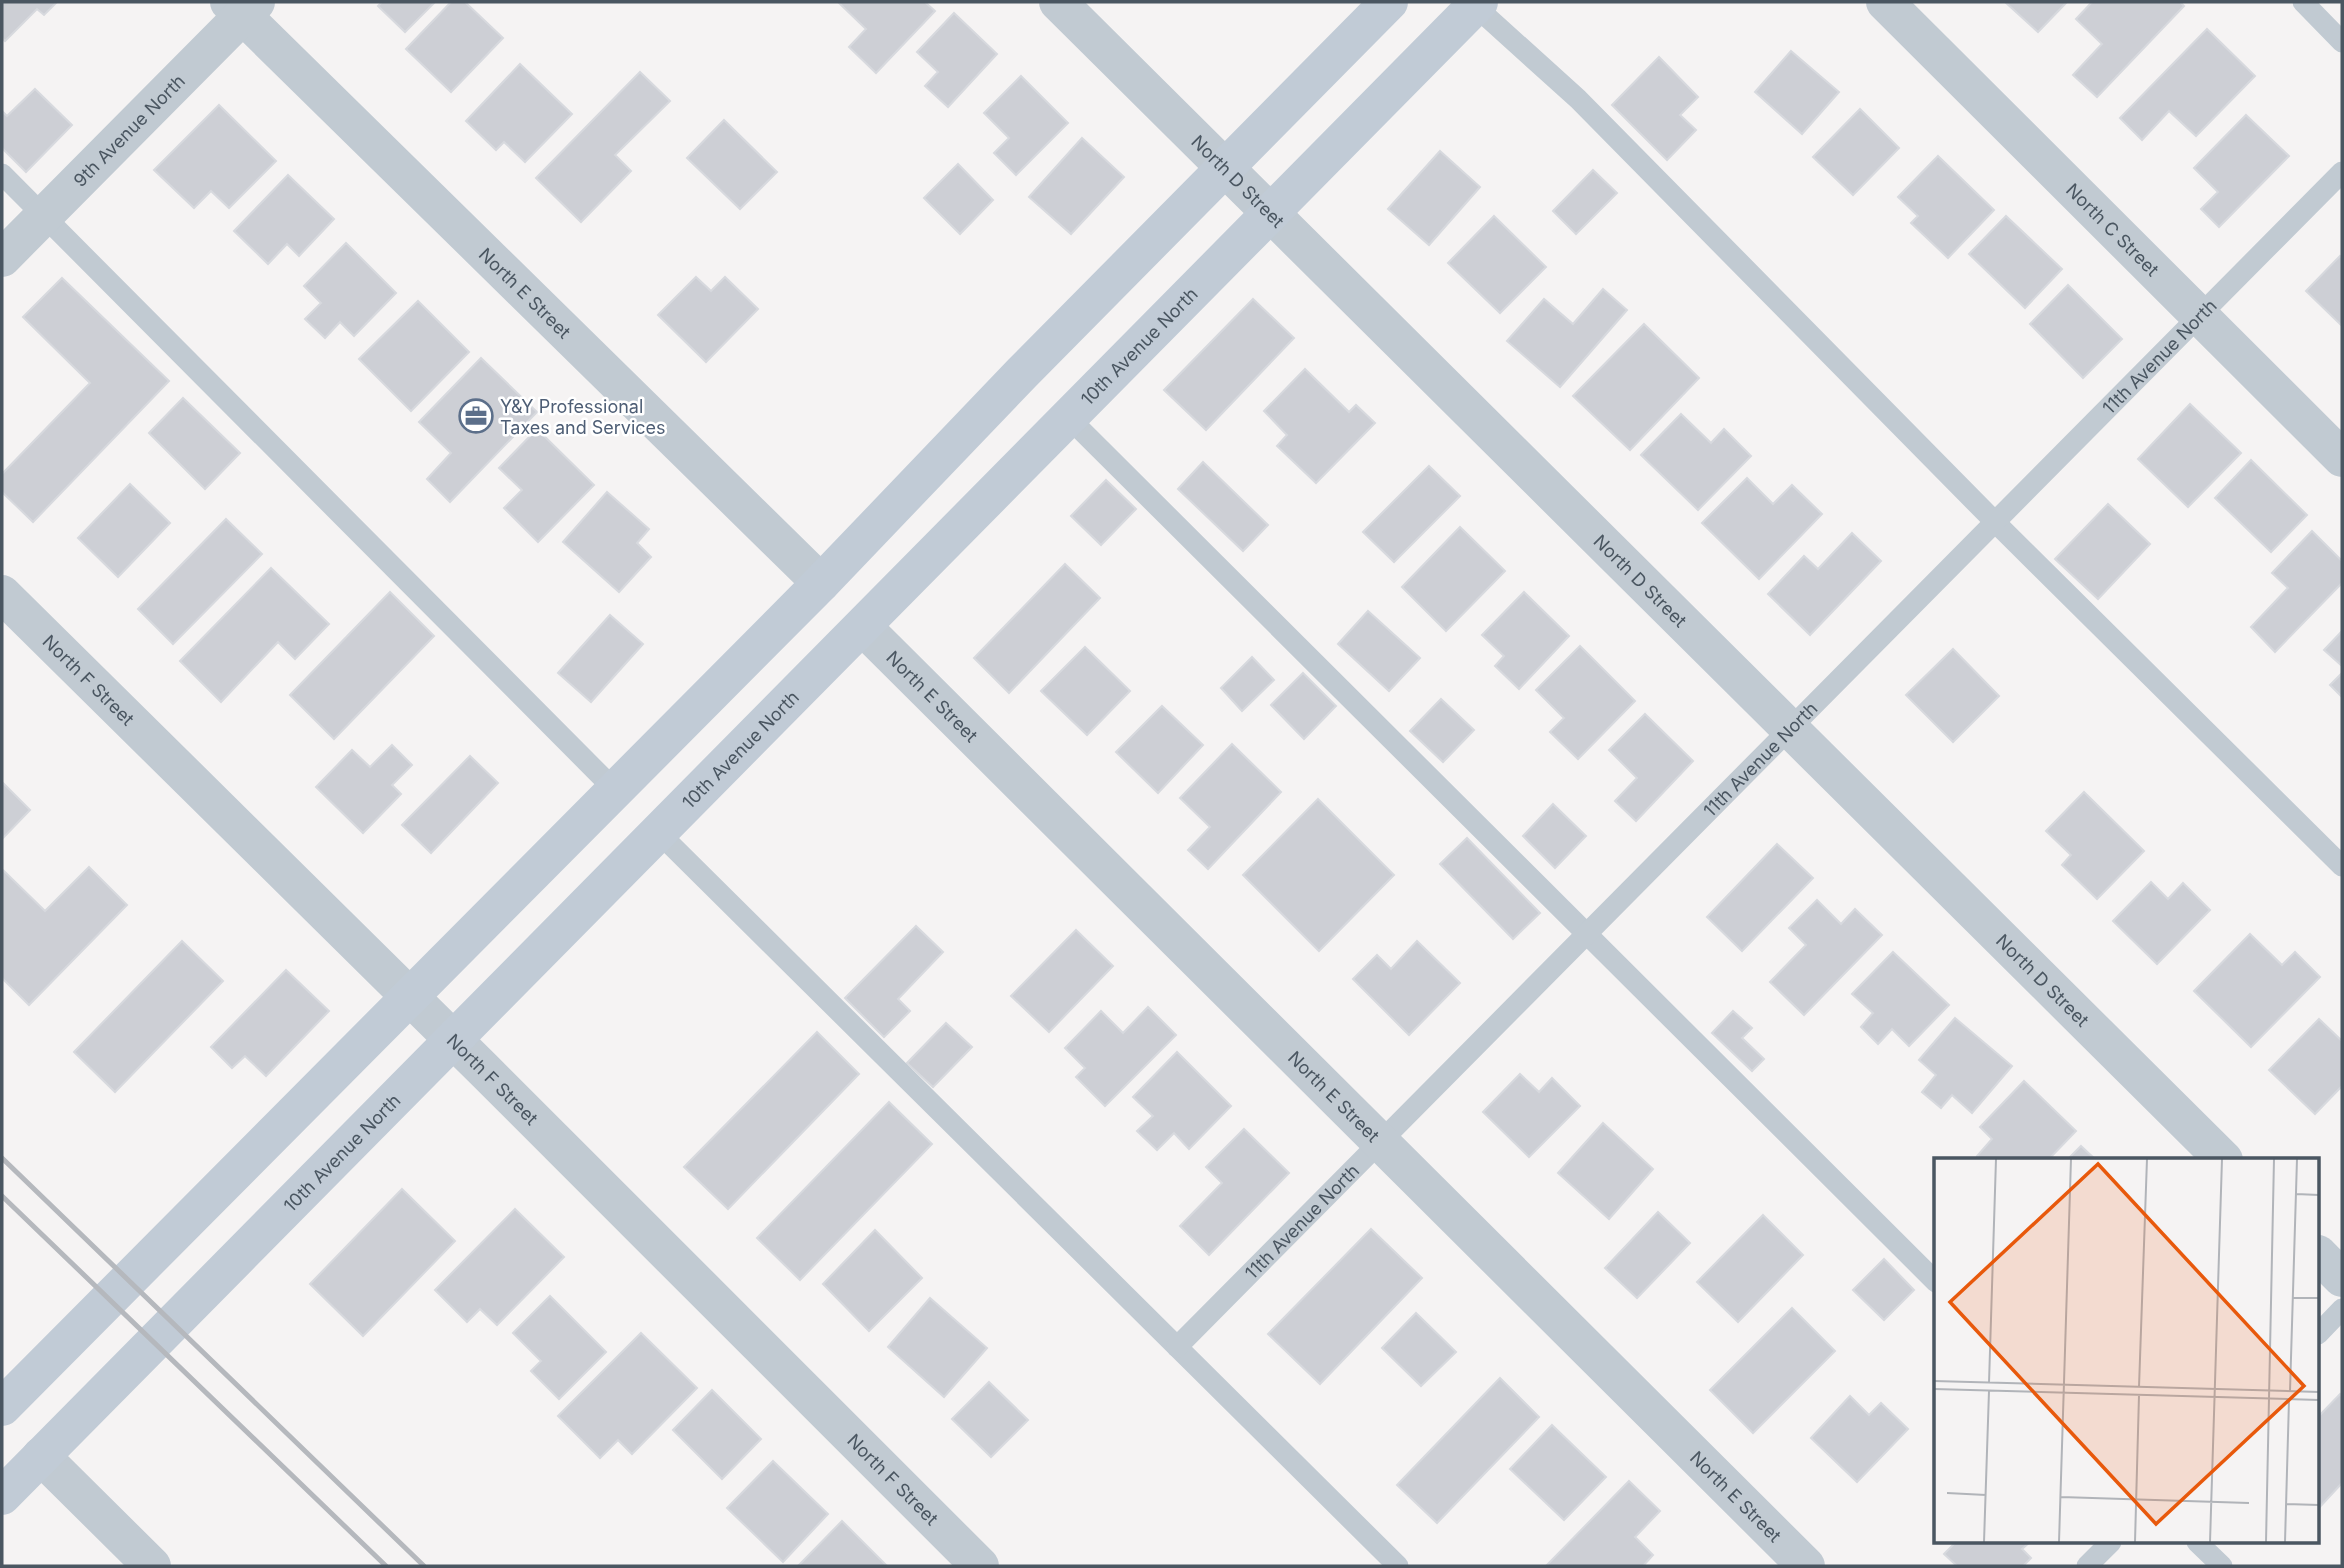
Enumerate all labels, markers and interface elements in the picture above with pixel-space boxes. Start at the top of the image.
street label: 9th Avenue North [69,70,189,191]
street label: North D Street [1188,131,1289,231]
street label: North C Street [2062,179,2164,280]
street label: North E Street [475,243,575,342]
street label: 10th Avenue North [1076,283,1201,409]
street label: 11th Avenue North [2098,295,2220,418]
place label: Y&Y Professional Taxes and Services [500,396,666,438]
office icon: Y&Y Professional Taxes and Services [457,397,495,435]
street label: North D Street [1590,530,1691,631]
street label: North F Street [39,630,139,729]
street label: North E Street [883,646,982,746]
street label: 10th Avenue North [678,686,803,812]
street label: 11th Avenue North [1699,697,1821,821]
street label: North D Street [1992,930,2094,1031]
street label: North F Street [443,1029,543,1129]
street label: North E Street [1284,1047,1384,1146]
street label: 10th Avenue North [279,1089,404,1216]
inset map [1934,1158,2320,1544]
street label: 11th Avenue North [1240,1160,1363,1283]
street label: North F Street [843,1429,943,1529]
street label: North E Street [1686,1447,1786,1546]

